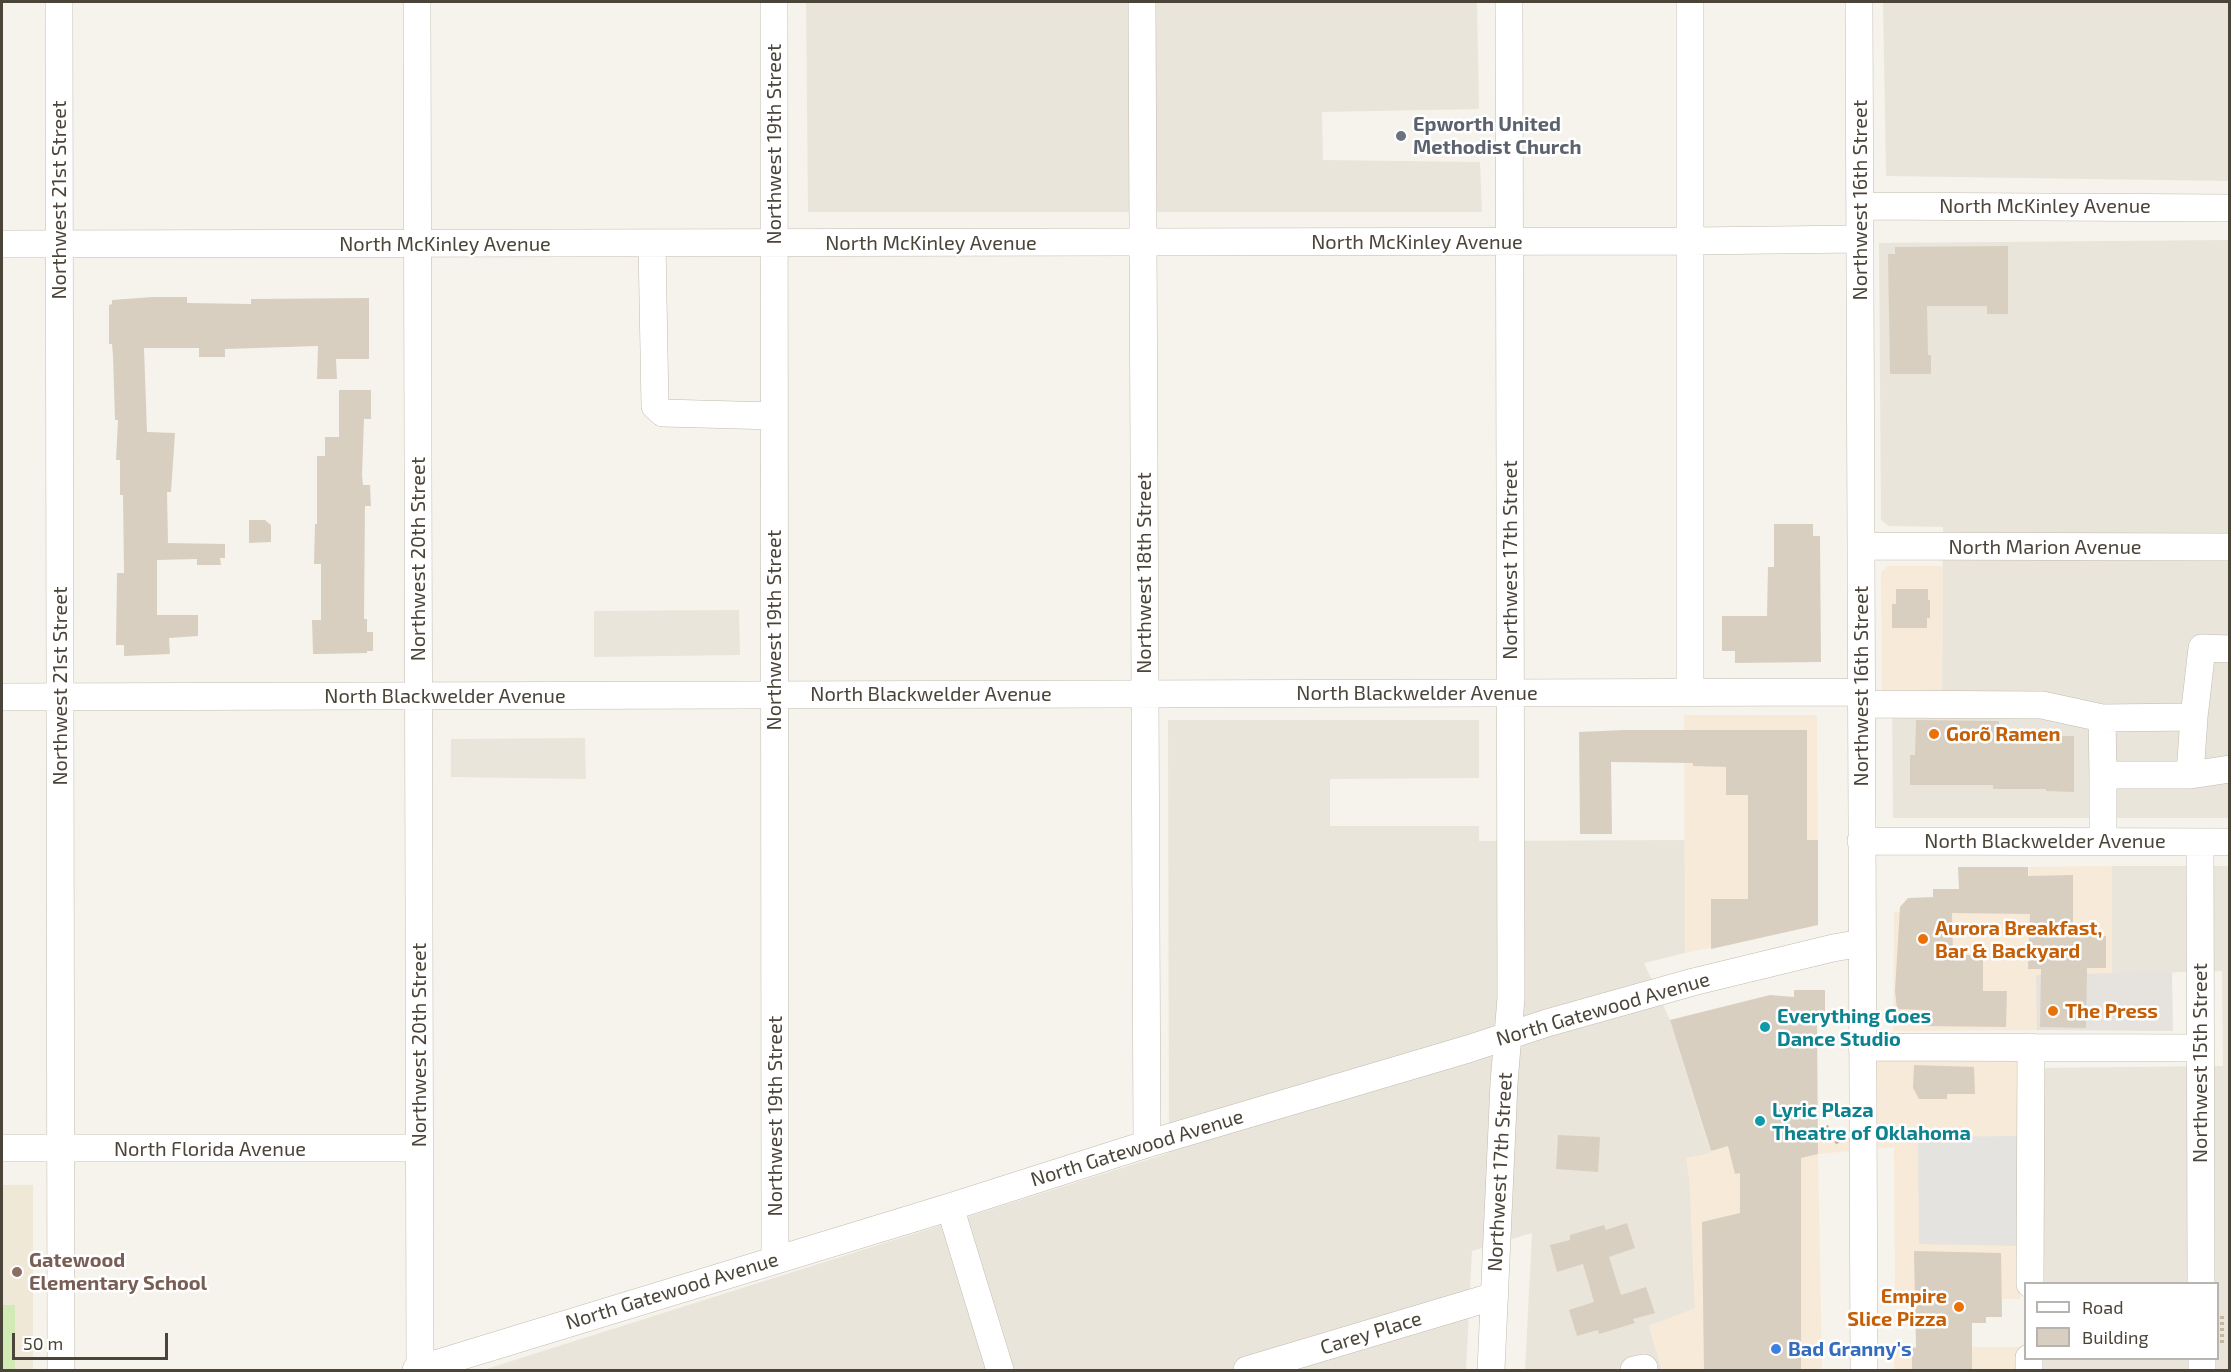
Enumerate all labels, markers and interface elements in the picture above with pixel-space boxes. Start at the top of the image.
street label: Northwest 19th Street [762,44,786,244]
street label: Northwest 21st Street [47,100,71,300]
street label: Northwest 16th Street [1848,100,1872,300]
place label: Epworth United Methodist Church [1413,112,1581,159]
marker: Epworth United Methodist Church [1394,129,1408,143]
street label: North McKinley Avenue [1939,194,2151,218]
street label: North McKinley Avenue [1311,230,1523,254]
street label: North McKinley Avenue [825,231,1037,255]
street label: North McKinley Avenue [339,232,551,256]
street label: Northwest 20th Street [406,457,430,661]
street label: Northwest 17th Street [1498,460,1522,660]
street label: Northwest 18th Street [1132,472,1156,674]
street label: Northwest 19th Street [762,530,786,730]
street label: North Marion Avenue [1948,535,2142,559]
street label: Northwest 21st Street [48,586,72,786]
street label: Northwest 16th Street [1849,586,1873,786]
street label: North Blackwelder Avenue [1296,681,1538,705]
street label: North Blackwelder Avenue [810,682,1052,706]
street label: North Blackwelder Avenue [324,684,566,708]
place label: Gorõ Ramen [1946,722,2061,746]
marker: Gorõ Ramen [1927,727,1941,741]
street label: North Blackwelder Avenue [1924,829,2166,853]
place label: Aurora Breakfast, Bar & Backyard [1935,916,2102,963]
marker: Aurora Breakfast, Bar & Backyard [1916,932,1930,946]
street label: Northwest 20th Street [407,943,431,1147]
street label: Northwest 15th Street [2188,963,2212,1163]
street label: North Gatewood Avenue [1493,967,1713,1051]
place label: The Press [2065,999,2158,1023]
place label: Everything Goes Dance Studio [1777,1004,1931,1051]
marker: The Press [2046,1004,2060,1018]
street label: Northwest 19th Street [763,1016,787,1216]
marker: Everything Goes Dance Studio [1758,1020,1772,1034]
street label: Northwest 17th Street [1483,1072,1517,1272]
place label: Lyric Plaza Theatre of Oklahoma [1772,1098,1971,1145]
street label: North Gatewood Avenue [1028,1104,1246,1192]
marker: Lyric Plaza Theatre of Oklahoma [1753,1114,1767,1128]
street label: North Florida Avenue [114,1137,306,1161]
street label: North Gatewood Avenue [563,1247,781,1335]
place label: Gatewood Elementary School [29,1248,207,1295]
marker: Gatewood Elementary School [10,1265,24,1279]
legend [2024,1282,2219,1360]
place label: Empire Slice Pizza [1847,1284,1947,1331]
text: Road [2082,1296,2123,1318]
marker: Empire Slice Pizza [1952,1300,1966,1314]
street label: Carey Place [1317,1306,1425,1360]
scale bar [15,1321,171,1359]
text: Building [2082,1326,2149,1348]
text: 50 m [23,1332,63,1354]
place label: Bad Granny's [1788,1337,1912,1361]
marker: Bad Granny's [1769,1342,1783,1356]

